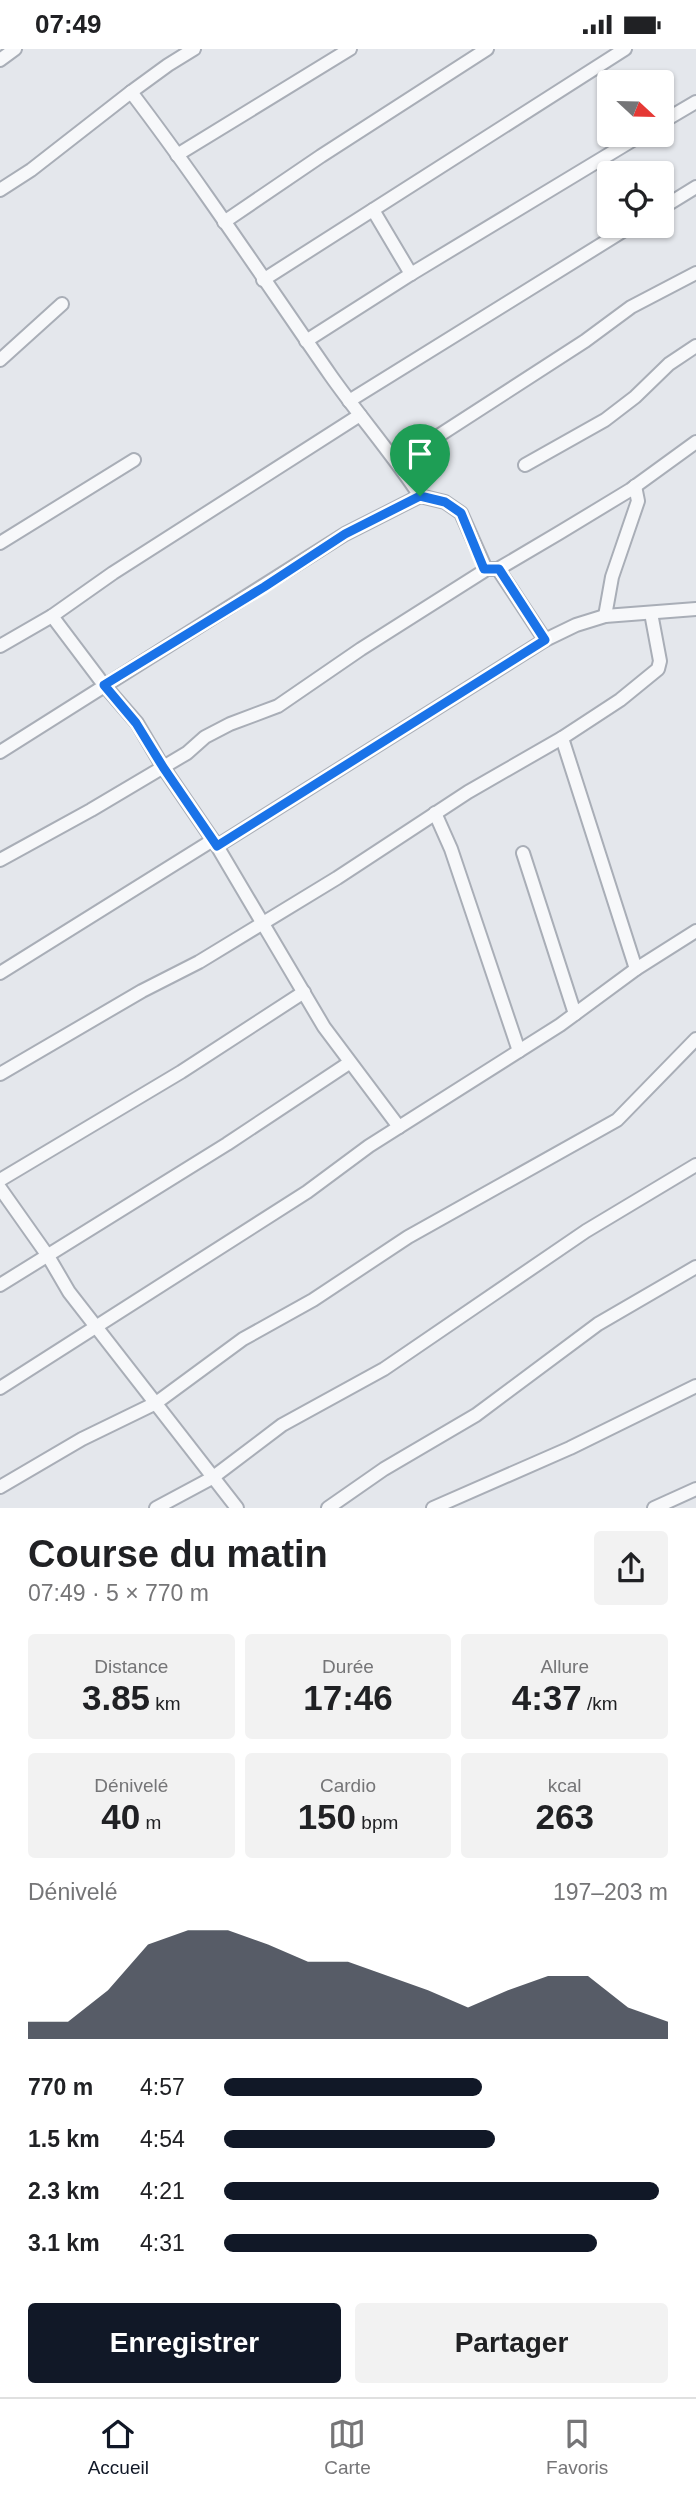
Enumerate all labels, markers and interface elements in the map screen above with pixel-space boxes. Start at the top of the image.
text: 07:49 [35,9,102,39]
north arrow [597,70,674,147]
map controls [597,70,674,238]
button: locate [597,161,674,238]
pin [390,424,450,496]
icon: arrive [401,435,439,473]
button: share [594,1531,668,1605]
text: Course du matin [28,1533,328,1575]
text: 07:49 · 5 × 770 m [28,1580,209,1606]
text: Distance [94,1656,168,1677]
text: Durée [322,1656,374,1677]
text: Allure [540,1656,589,1677]
text: 3.85 [82,1678,150,1717]
text: 17:46 [303,1678,393,1717]
text: 4:37 [512,1678,582,1717]
text: km [150,1693,181,1714]
text: /km [582,1693,618,1714]
text: Dénivelé [94,1775,168,1796]
text: Cardio [320,1775,376,1796]
text: kcal [548,1775,582,1796]
text: 40 [101,1797,140,1836]
text: 150 [298,1797,356,1836]
text: 263 [535,1797,594,1836]
text: m [140,1812,161,1833]
text: bpm [356,1812,398,1833]
text: Dénivelé [28,1879,118,1905]
text: 197–203 m [553,1879,668,1905]
text: 770 m [28,2074,93,2100]
text: 4:57 [140,2074,185,2100]
text: 1.5 km [28,2126,100,2152]
text: 4:54 [140,2126,185,2152]
text: 2.3 km [28,2178,100,2204]
text: 4:21 [140,2178,185,2204]
text: 3.1 km [28,2230,100,2256]
text: 4:31 [140,2230,185,2256]
button: Enregistrer [28,2303,341,2383]
button: Partager [355,2303,668,2383]
tab: Accueil [88,2415,149,2479]
tab: Carte [324,2415,371,2479]
tab: Favoris [546,2415,608,2479]

